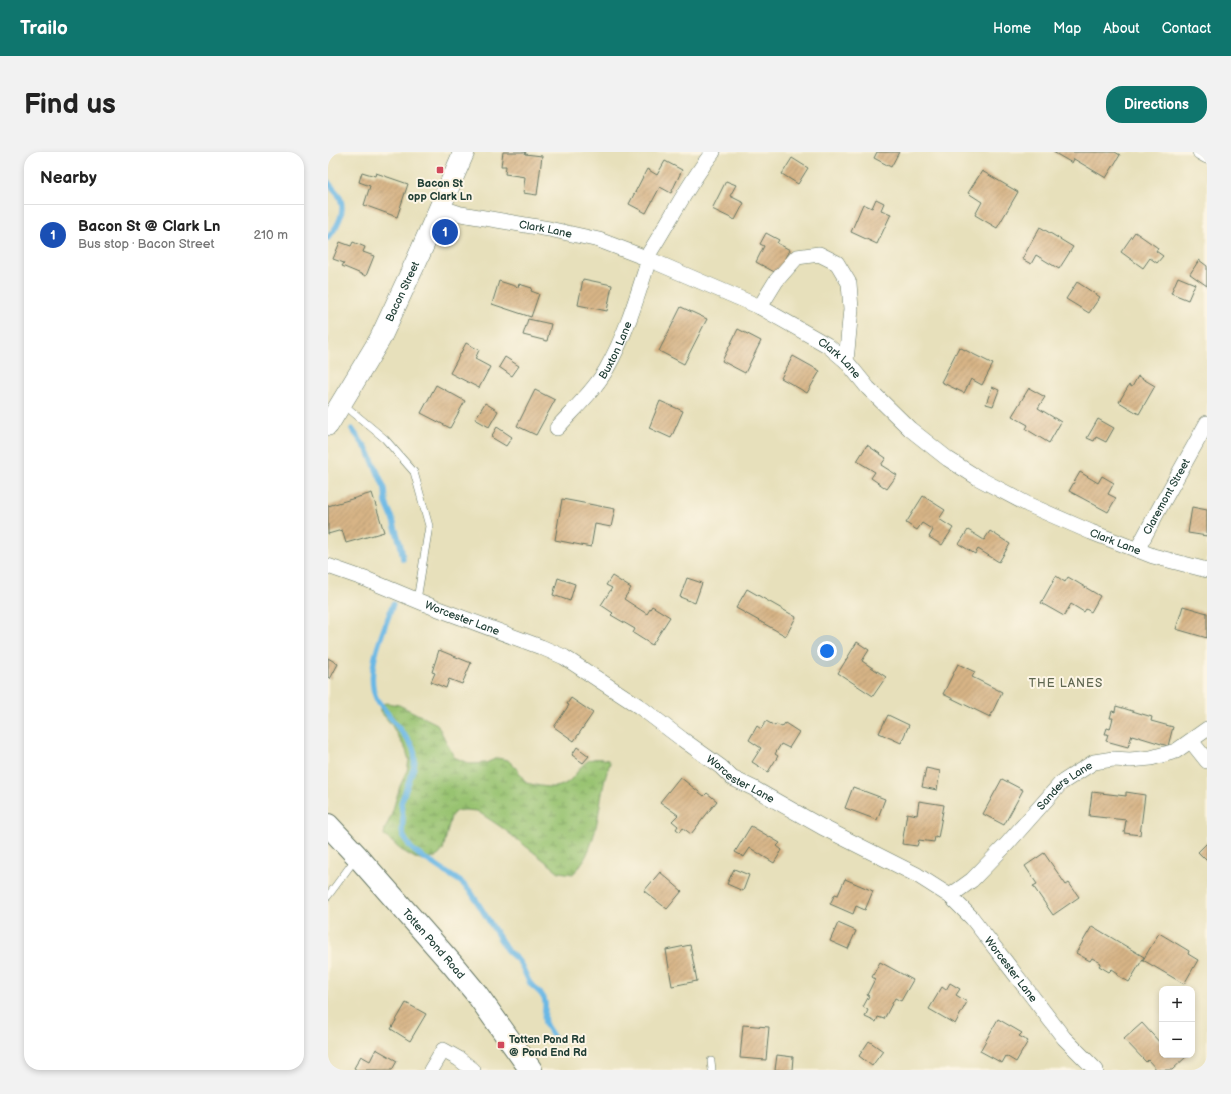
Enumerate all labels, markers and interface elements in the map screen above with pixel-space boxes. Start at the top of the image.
text: Trailo [20,17,68,40]
text: Home [993,20,1031,37]
text: Map [1053,20,1081,37]
text: About [1103,20,1140,37]
text: Contact [1162,20,1211,37]
button: Directions [1106,86,1207,123]
text: Find us [24,88,116,121]
marker: Bacon St opp Clark Ln [435,165,445,175]
text: Nearby [40,168,97,188]
place label: Bacon St opp Clark Ln [408,177,472,203]
text: Bacon St @ Clark Ln [78,217,220,236]
pin: 1 [432,217,458,247]
street label: Clark Lane [518,218,574,240]
text: 1 [50,227,56,243]
text: 210 m [254,227,288,243]
text: Bus stop · Bacon Street [78,236,214,252]
street label: Bacon Street [383,259,422,324]
street label: Buxton Lane [596,319,634,381]
street label: Clark Lane [816,335,864,381]
street label: Claremont Street [1140,456,1193,537]
street label: Clark Lane [1088,526,1143,557]
street label: Worcester Lane [423,598,502,638]
your location [817,641,837,661]
district label: THE LANES [1029,676,1103,691]
street label: Worcester Lane [704,752,777,806]
street label: Sanders Lane [1034,758,1095,812]
street label: Totten Pond Road [400,906,468,981]
street label: Worcester Lane [982,934,1041,1005]
map controls [1159,986,1195,1058]
button: + [1159,986,1195,1022]
button: − [1159,1022,1195,1058]
place label: Totten Pond Rd @ Pond End Rd [509,1033,587,1059]
marker: Totten Pond Rd @ Pond End Rd [496,1040,506,1050]

